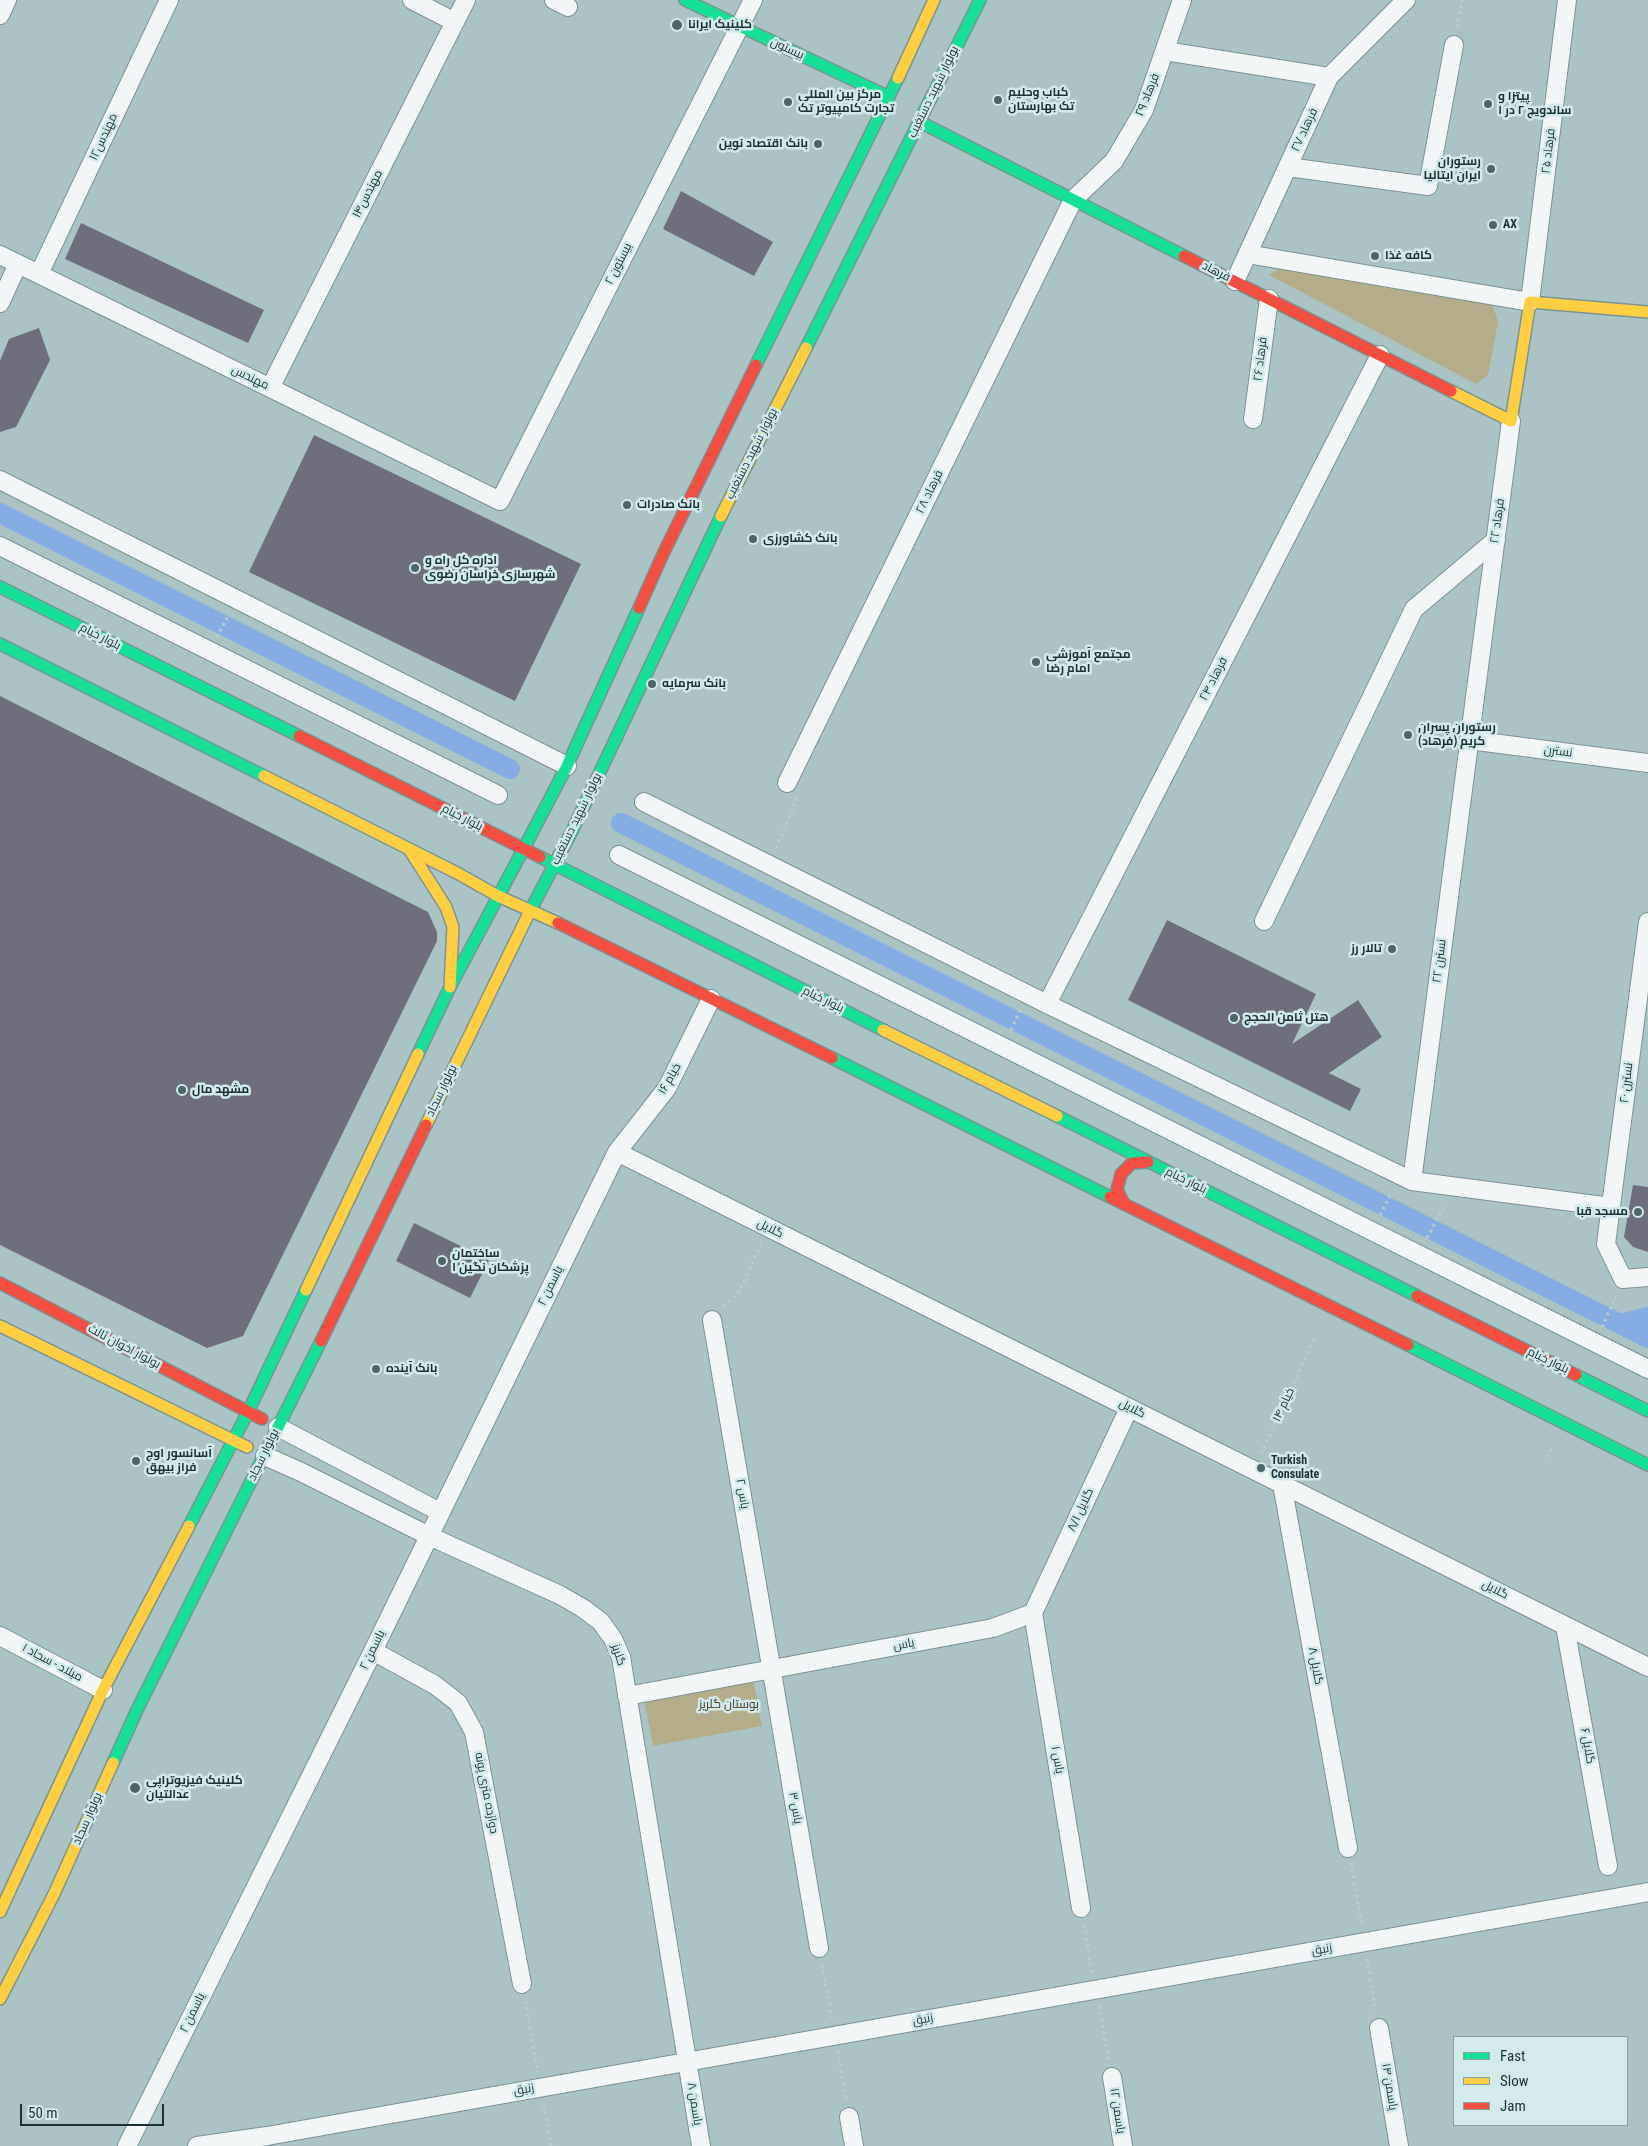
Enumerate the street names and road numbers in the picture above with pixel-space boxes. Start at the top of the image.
street label: بیستون [768,35,806,63]
street label: بولوار شهید دستغیب [906,44,962,140]
street label: فرهاد ۲۹ [1133,71,1163,119]
street label: فرهاد ۲۷ [1289,106,1321,154]
street label: مهندس۱۲ [87,111,121,163]
street label: فرهاد ۲۵ [1539,128,1559,174]
street label: مهندس۱۴ [350,168,386,220]
street label: بیستون ۲ [602,241,636,287]
street label: فرهاد [1199,259,1233,285]
street label: فرهاد ۲۶ [1251,336,1271,382]
street label: مهندس [229,363,271,393]
street label: بولوار شهید دستغیب [723,406,781,502]
street label: فرهاد ۲۸ [913,468,947,516]
street label: فرهاد ۲۲ [1488,498,1508,544]
street label: بلوار خیام [77,621,123,653]
street label: فرهاد ۲۴ [1197,655,1231,703]
street label: نسترن [1543,743,1573,761]
street label: بولوار شهید دستغیب [549,771,605,867]
street label: بلوار خیام [439,802,485,834]
street label: نسترن ۲۲ [1430,938,1450,984]
street label: بلوار خیام [800,984,846,1016]
street label: خیام ۱۶ [655,1061,685,1097]
street label: نسترن ۲۰ [1617,1062,1637,1104]
street label: بولوار سجاد [423,1063,461,1119]
street label: بلوار خیام [1163,1165,1209,1197]
street label: گلایل [754,1216,786,1242]
street label: یاسمن ۲ [535,1264,567,1308]
street label: بولوار اخوان ثالث [85,1322,163,1372]
street label: بلوار خیام [1525,1345,1571,1377]
street label: خیام ۱۴ [1270,1386,1298,1424]
street label: گلایل [1116,1396,1148,1422]
street label: بولوار سجاد [245,1427,283,1483]
street label: یاس ۲ [732,1478,752,1510]
street label: گلایل ۸/۱ [1065,1486,1097,1534]
street label: گلایل [1479,1577,1511,1603]
street label: یاسمن ۲ [357,1628,389,1672]
street label: یاس [892,1636,916,1654]
street label: میلاد - سجاد ۱ [19,1641,85,1685]
street label: گلریز [608,1642,628,1668]
street label: گلایل ۸ [1305,1646,1325,1686]
street label: گلایل ۶ [1577,1727,1597,1765]
street label: یاس ۱ [1048,1745,1066,1775]
street label: دوازده متری پونه [471,1751,501,1835]
street label: بولوار سجاد [70,1790,106,1848]
street label: یاس ۳ [785,1791,805,1825]
street label: زنبق [1311,1941,1333,1959]
street label: یاسمن ۲ [177,1991,209,2035]
street label: زنبق [912,2011,934,2029]
street label: یاسمن ۱۴ [1378,2062,1400,2112]
street label: زنبق [513,2081,535,2099]
street label: یاسمن ۸ [683,2081,705,2127]
street label: یاسمن ۱۲ [1106,2087,1128,2135]

